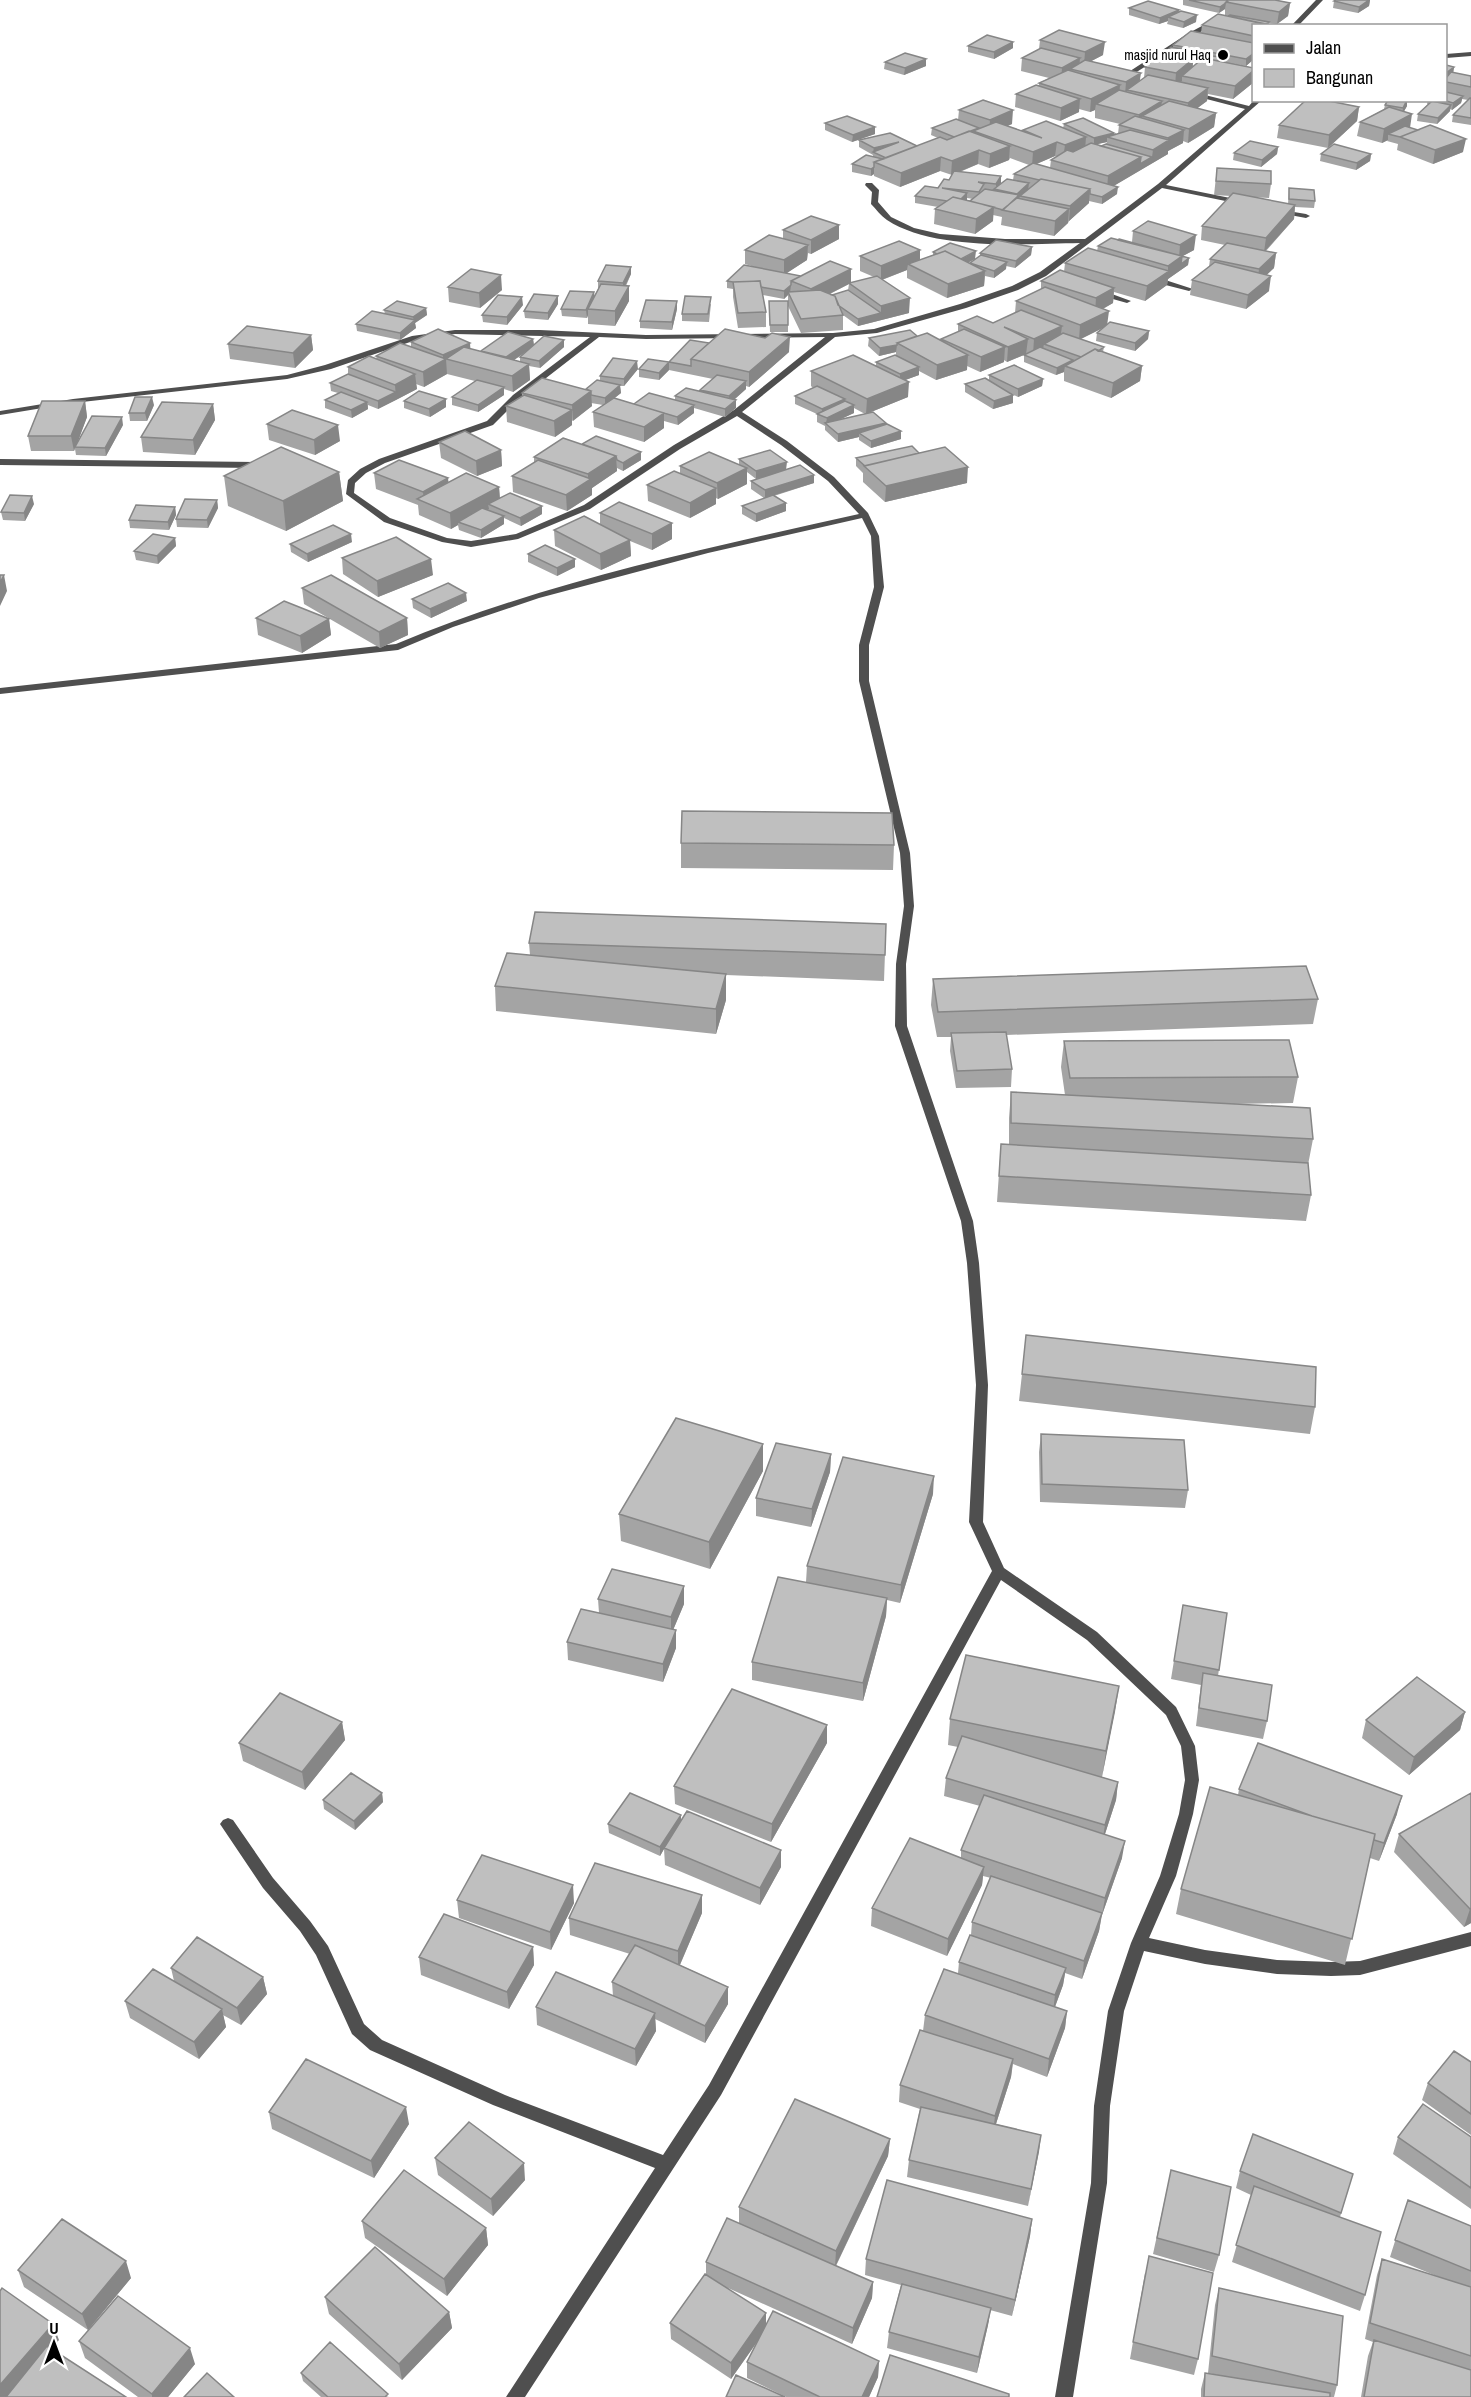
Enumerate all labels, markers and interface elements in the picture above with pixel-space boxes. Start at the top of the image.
legend [1252,24,1447,102]
text: Jalan [1306,35,1341,60]
place label: masjid nurul Haq [1124,46,1211,64]
marker: masjid nurul Haq [1216,48,1230,62]
text: Bangunan [1306,65,1373,90]
north arrow [24,2313,84,2373]
text: U [49,2317,59,2339]

